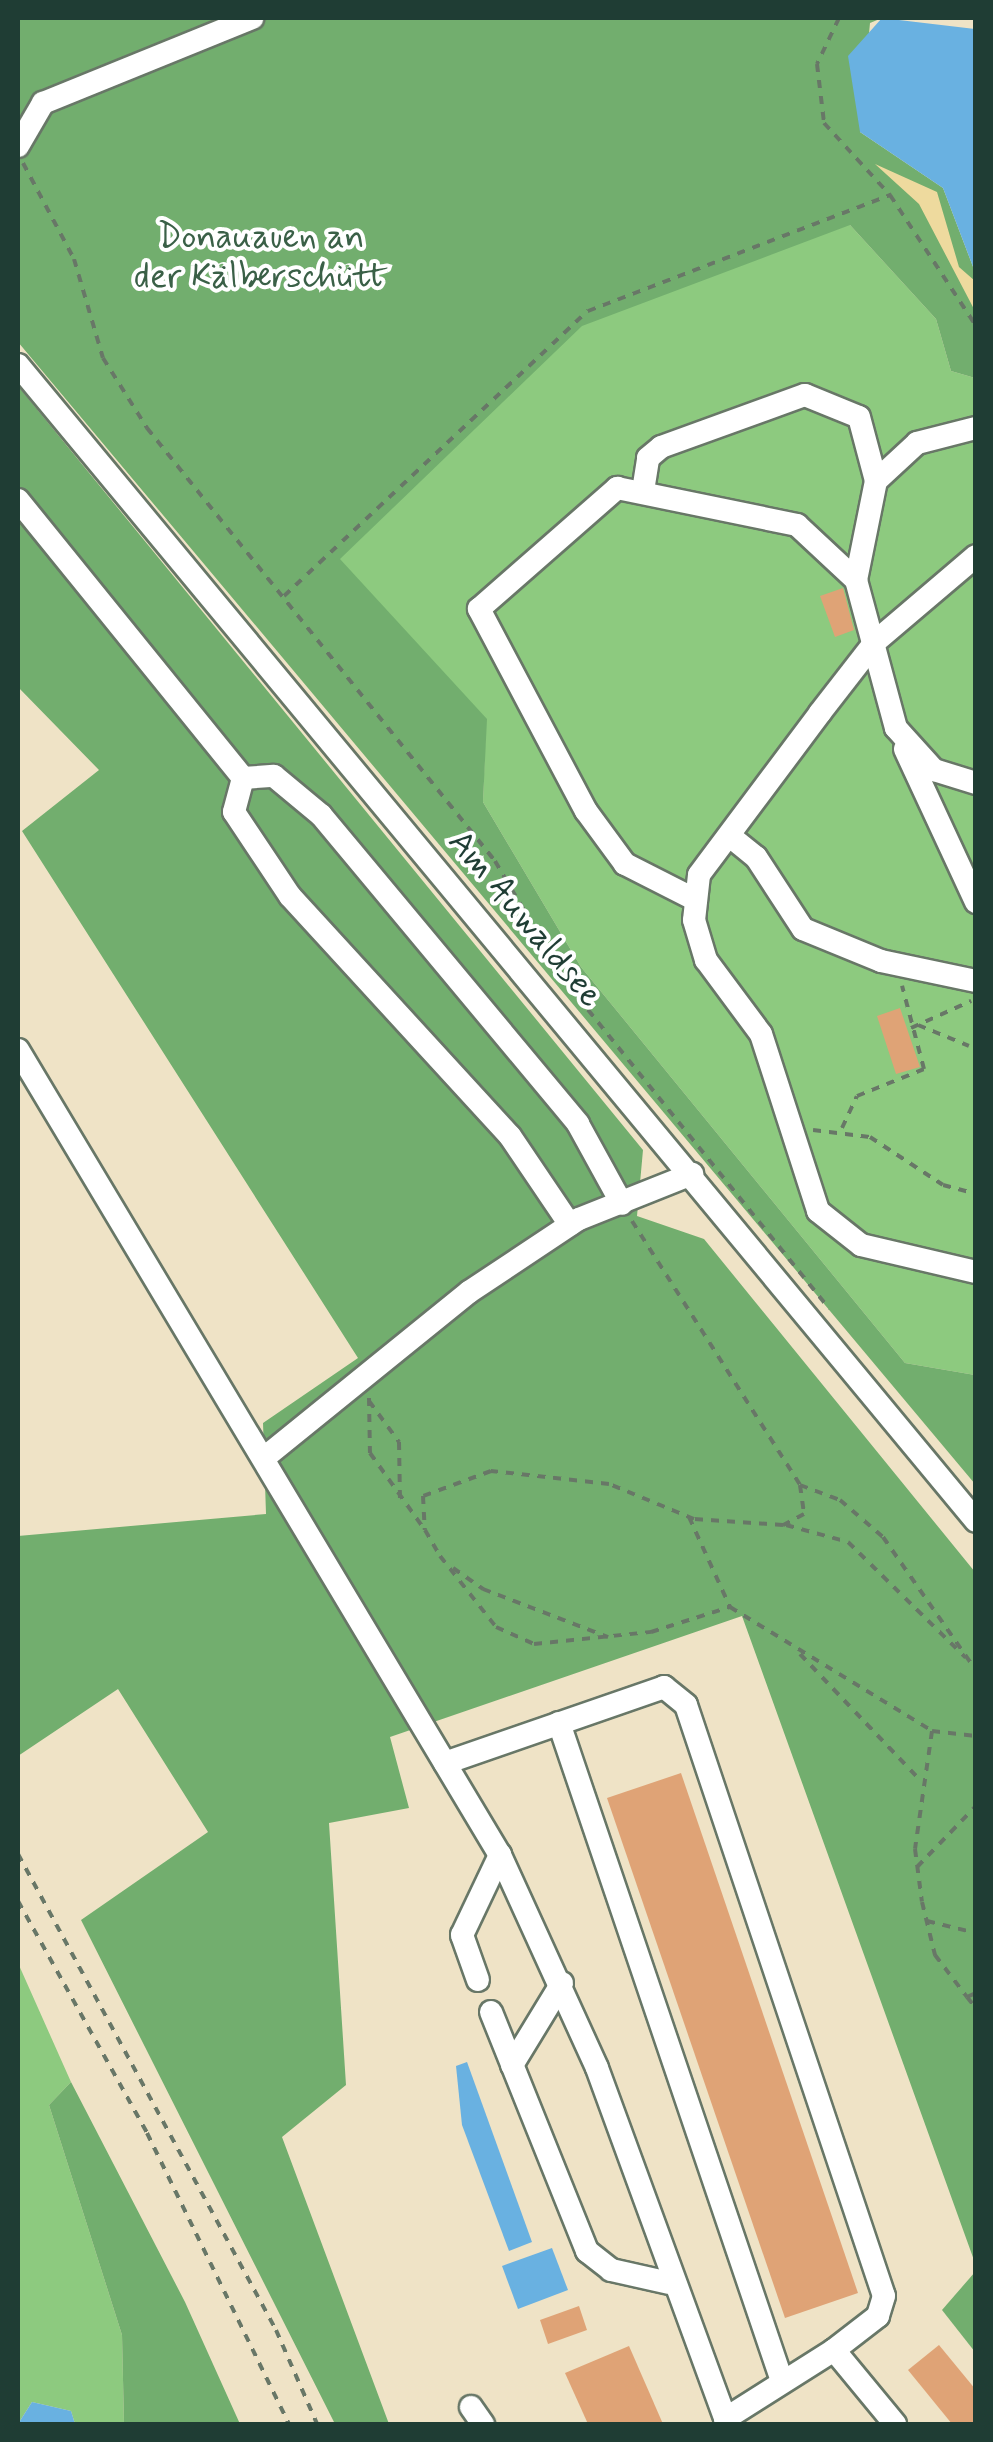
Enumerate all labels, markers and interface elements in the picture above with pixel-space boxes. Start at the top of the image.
park label: Donauauen an der Kälberschütt [132,216,390,298]
street label: Am Auwaldsee [440,823,610,1015]

